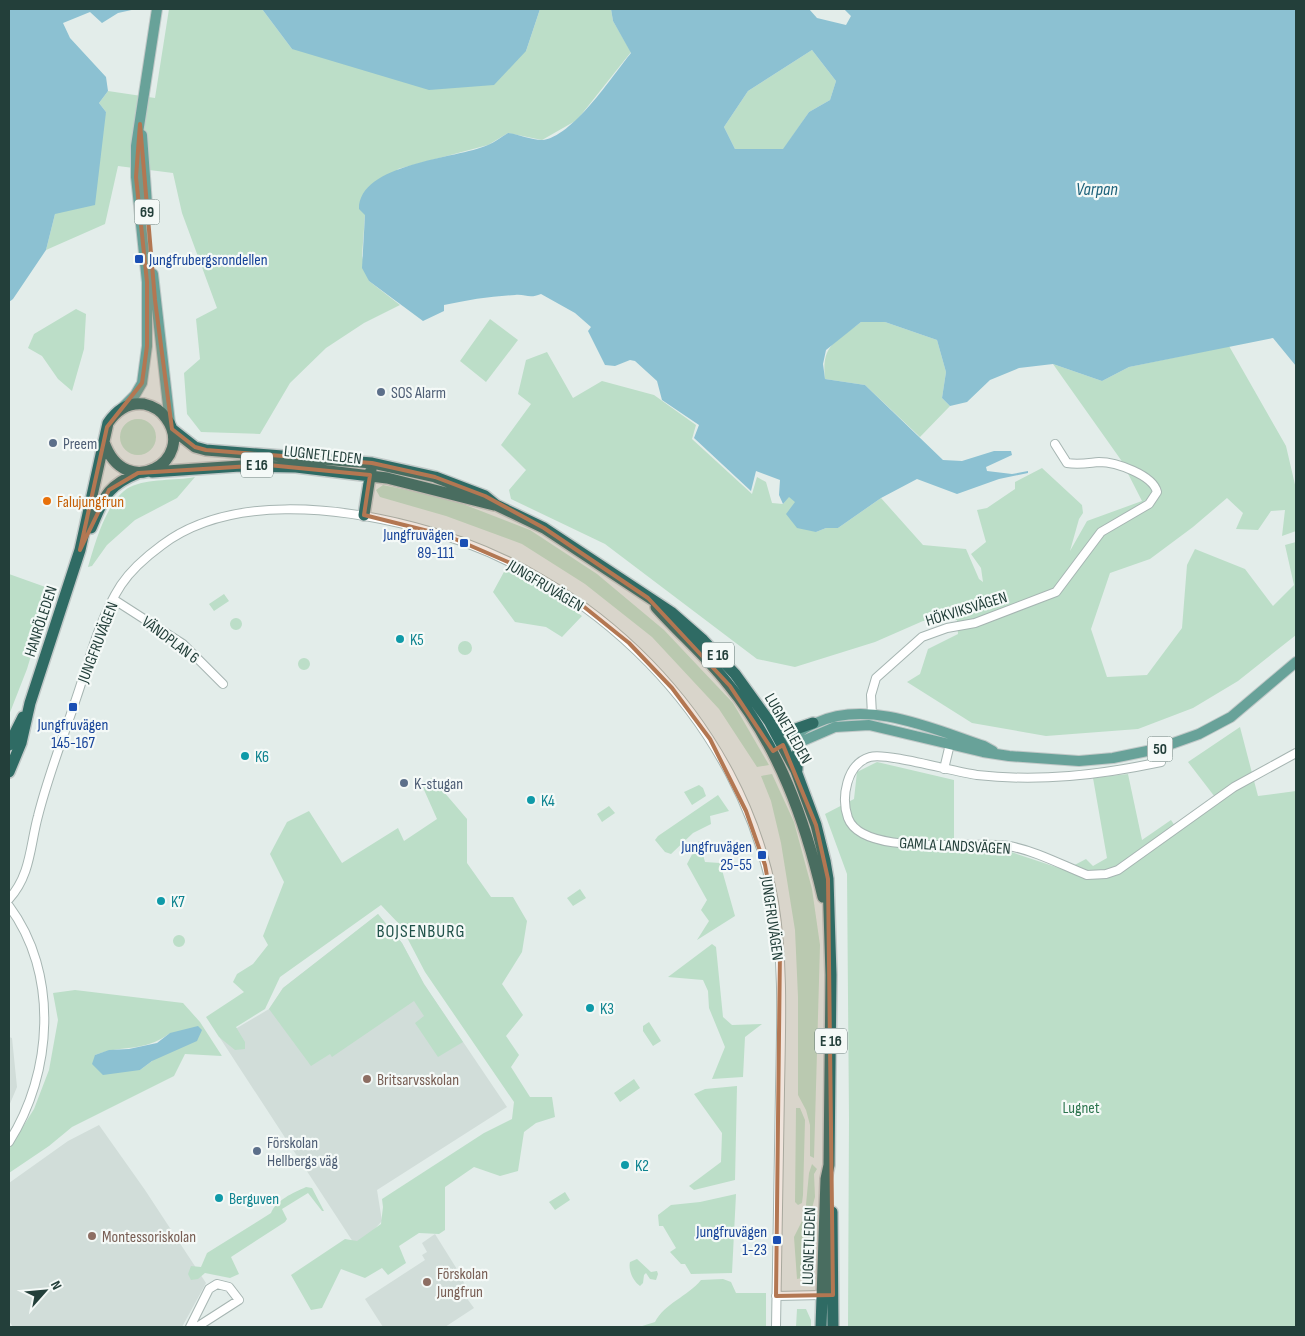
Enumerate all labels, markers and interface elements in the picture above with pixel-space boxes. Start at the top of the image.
water label: Varpan [1076,179,1118,200]
road number: 69 [134,200,160,224]
place label: Jungfrubergsrondellen [148,251,268,270]
marker: Jungfrubergsrondellen [133,253,145,265]
place label: SOS Alarm [391,384,446,403]
marker: SOS Alarm [375,386,387,398]
place label: Preem [63,435,97,454]
marker: Preem [47,437,59,449]
street label: LUGNETLEDEN [283,442,363,469]
road number: E 16 [241,452,273,478]
place label: Falujungfrun [57,493,124,512]
marker: Falujungfrun [41,495,53,507]
place label: Jungfruvägen 89-111 [382,526,454,563]
marker: Jungfruvägen 89-111 [458,537,470,549]
street label: JUNGFRUVÄGEN [503,556,587,616]
street label: HANRÖLEDEN [21,584,62,659]
street label: HÖKVIKSVÄGEN [923,588,1009,631]
street label: JUNGFRUVÄGEN [74,599,123,687]
street label: VÄNDPLAN 6 [138,612,203,668]
place label: K5 [410,631,424,650]
marker: K5 [394,633,406,645]
road number: E 16 [702,642,734,668]
street label: LUGNETLEDEN [760,690,815,767]
marker: Jungfruvägen 145-167 [67,701,79,713]
place label: Jungfruvägen 145-167 [37,716,108,753]
road number: 50 [1148,736,1172,762]
place label: K6 [255,748,269,767]
marker: K6 [239,750,251,762]
place label: K-stugan [414,775,463,794]
marker: K-stugan [398,777,410,789]
place label: K4 [541,792,555,811]
marker: K4 [525,794,537,806]
street label: GAMLA LANDSVÄGEN [899,834,1011,859]
place label: Jungfruvägen 25-55 [680,838,752,875]
marker: Jungfruvägen 25-55 [756,849,768,861]
street label: JUNGFRUVÄGEN [756,874,787,962]
place label: K7 [171,893,185,912]
marker: K7 [155,895,167,907]
district label: BOJSENBURG [377,921,465,942]
place label: K3 [600,1000,614,1019]
marker: K3 [584,1002,596,1014]
road number: E 16 [815,1028,847,1054]
place label: Britsarvsskolan [377,1071,459,1090]
marker: Britsarvsskolan [361,1073,373,1085]
park label: Lugnet [1062,1099,1100,1118]
place label: Förskolan Hellbergs väg [267,1134,338,1171]
marker: Förskolan Hellbergs väg [251,1145,263,1157]
place label: K2 [635,1157,649,1176]
marker: K2 [619,1159,631,1171]
place label: Berguven [229,1190,279,1209]
marker: Berguven [213,1192,225,1204]
street label: LUGNETLEDEN [799,1207,820,1285]
place label: Jungfruvägen 1-23 [695,1223,767,1260]
place label: Montessoriskolan [102,1228,196,1247]
marker: Montessoriskolan [86,1230,98,1242]
marker: Jungfruvägen 1-23 [771,1234,783,1246]
place label: Förskolan Jungfrun [436,1265,488,1302]
north arrow [20,1266,70,1316]
marker: Förskolan Jungfrun [421,1276,433,1288]
text: N [47,1278,65,1293]

